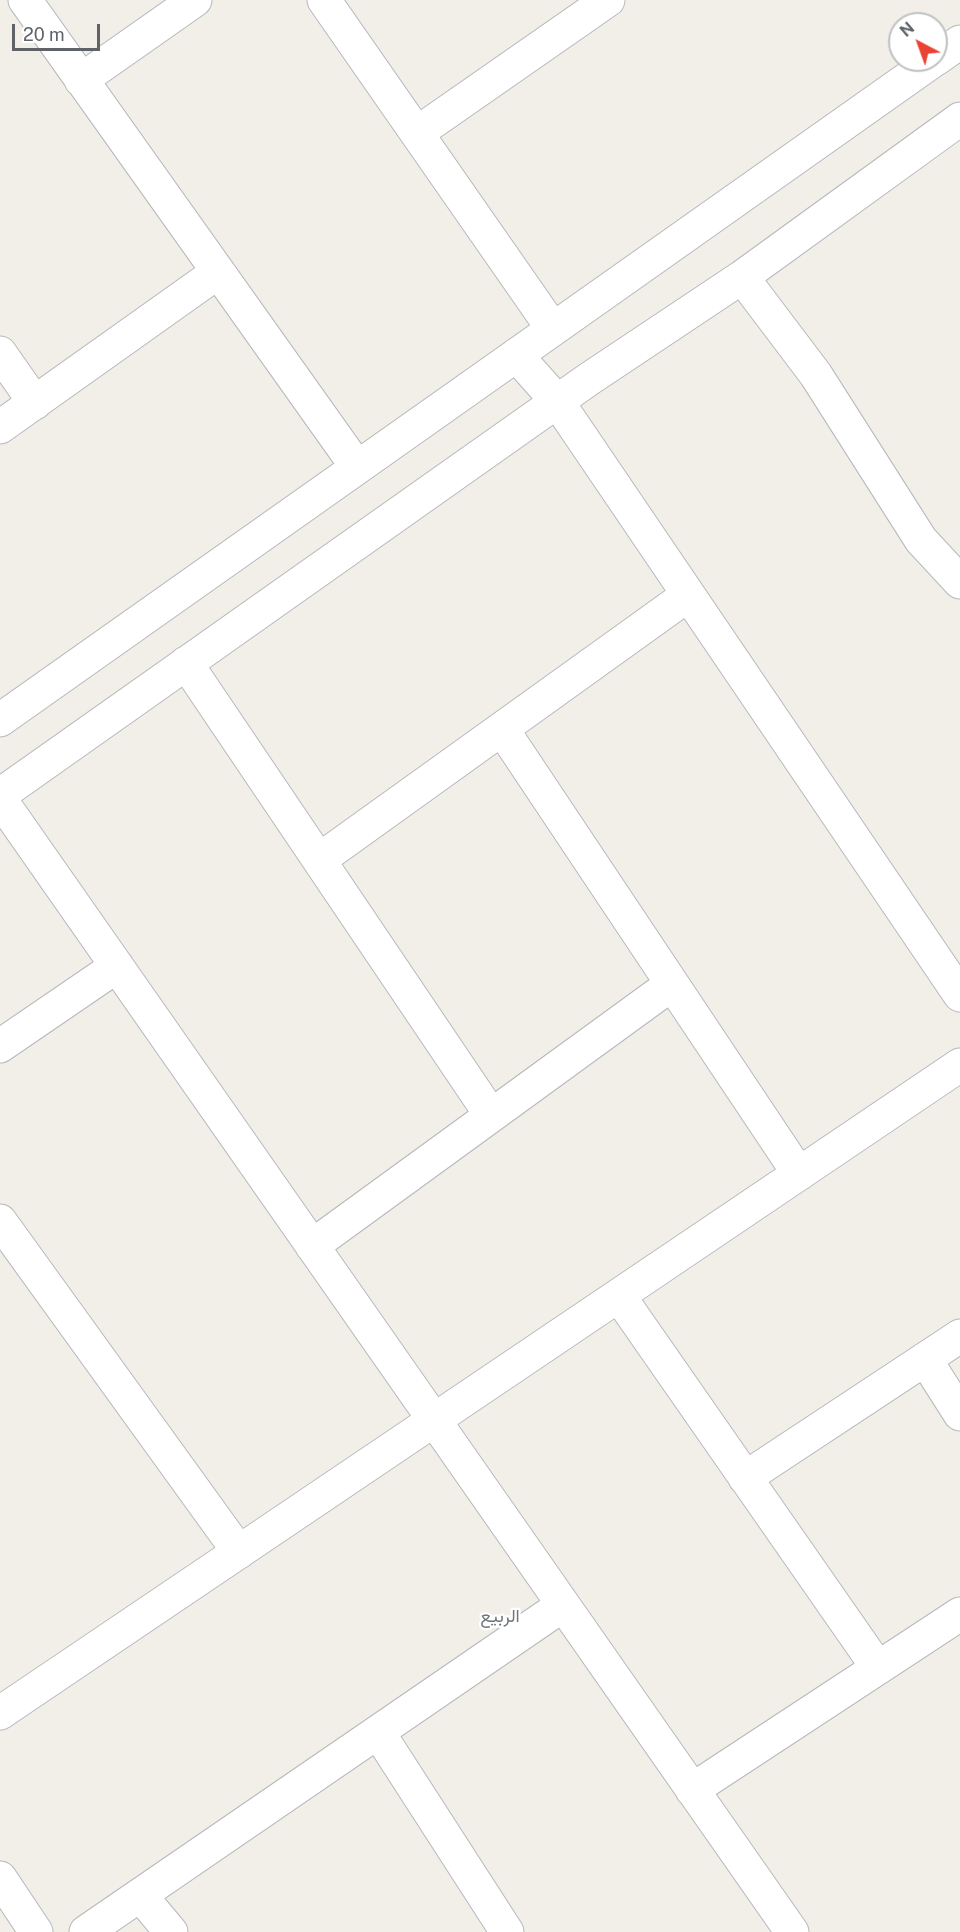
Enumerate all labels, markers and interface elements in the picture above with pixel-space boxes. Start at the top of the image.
scale bar [15,12,104,50]
north arrow [888,12,948,72]
text: N [896,18,918,41]
text: 20 m [23,24,65,45]
district label: الربيع [480,1605,520,1627]

